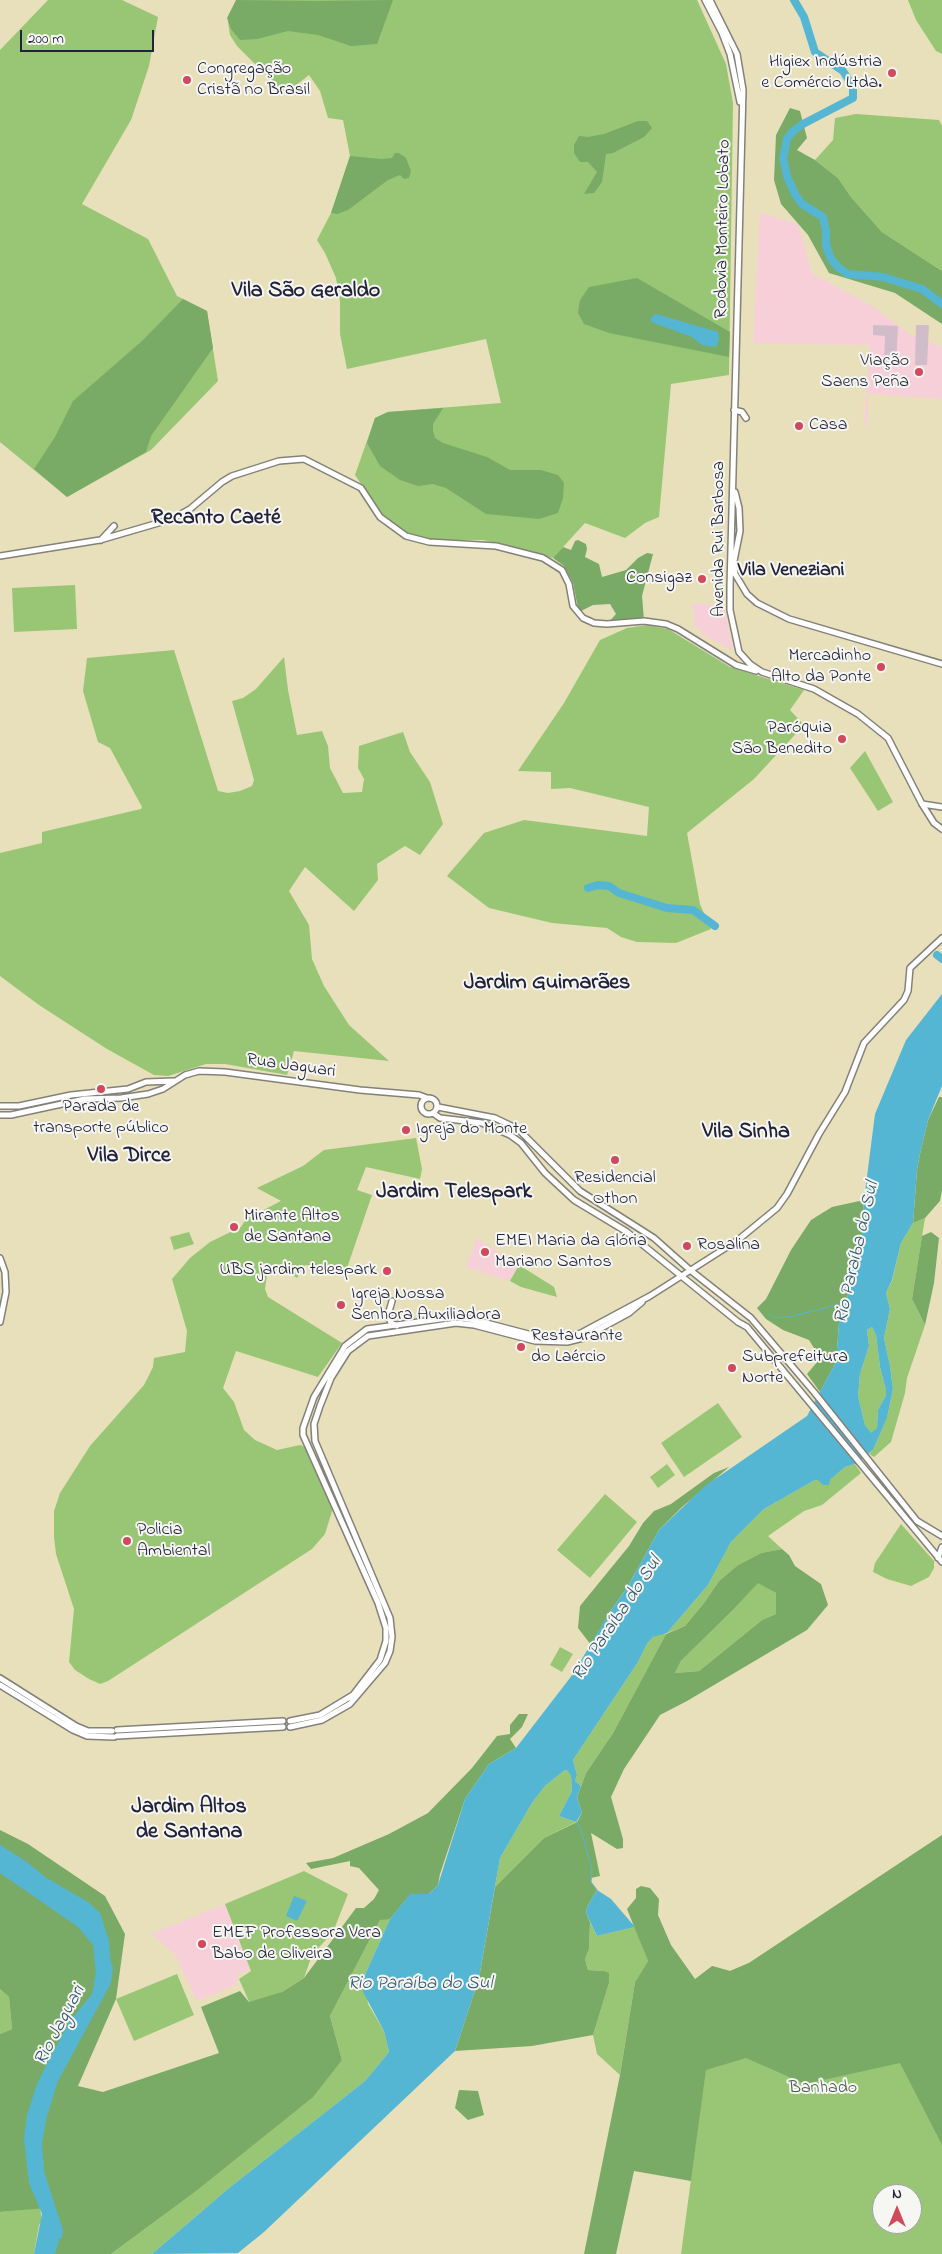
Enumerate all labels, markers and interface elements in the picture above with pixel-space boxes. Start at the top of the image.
scale bar [22,20,156,52]
text: 200 m [28,28,64,50]
place label: Higiex Indústria e Comércio Ltda. [761,52,882,94]
place label: Congregação Cristã no Brasil [197,59,310,102]
marker: Higiex Indústria e Comércio Ltda. [886,67,898,79]
marker: Congregação Cristã no Brasil [181,74,193,86]
street label: Rodovia Monteiro Lobato [712,139,736,319]
district label: Vila São Geraldo [232,279,380,305]
place label: Viação Saens Peña [821,351,909,394]
marker: Viação Saens Peña [913,366,925,378]
place label: Casa [809,415,847,437]
marker: Casa [793,420,805,432]
street label: Avenida Rui Barbosa [709,461,731,617]
district label: Recanto Caeté [151,506,281,532]
district label: Vila Veneziani [738,560,844,584]
place label: Consigaz [626,568,692,590]
marker: Consigaz [696,573,708,585]
place label: Mercadinho Alto da Ponte [771,646,871,689]
marker: Mercadinho Alto da Ponte [875,661,887,673]
place label: Paróquia São Benedito [732,718,832,761]
marker: Paróquia São Benedito [836,733,848,745]
district label: Jardim Guimarães [464,971,630,997]
street label: Rua Jaguari [245,1050,337,1084]
marker: Parada de transporte público [95,1083,107,1095]
place label: Parada de transporte público [33,1097,169,1140]
place label: Igreja do Monte [416,1119,527,1141]
district label: Vila Sinha [702,1120,790,1146]
marker: Igreja do Monte [400,1124,412,1136]
district label: Vila Dirce [87,1144,171,1170]
marker: Residencial Othon [609,1154,621,1166]
place label: Residencial Othon [574,1168,656,1210]
district label: Jardim Telespark [376,1180,532,1206]
water label: Rio Paraíba do Sul [831,1180,885,1326]
place label: Mirante Altos de Santana [244,1206,340,1248]
marker: Mirante Altos de Santana [228,1221,240,1233]
place label: EMEI Maria da Glória Mariano Santos [495,1231,647,1274]
place label: Rosalina [697,1235,760,1257]
marker: Rosalina [681,1240,693,1252]
marker: EMEI Maria da Glória Mariano Santos [479,1246,491,1258]
place label: UBS jardim telespark [219,1260,377,1282]
marker: UBS jardim telespark [381,1265,393,1277]
place label: Igreja Nossa Senhora Auxiliadora [351,1284,501,1326]
marker: Igreja Nossa Senhora Auxiliadora [335,1299,347,1311]
place label: Restaurante do Laércio [531,1326,622,1368]
marker: Restaurante do Laércio [515,1341,527,1353]
place label: Subprefeitura Norte [742,1347,848,1390]
marker: Subprefeitura Norte [726,1362,738,1374]
place label: Policia Ambiental [137,1520,211,1562]
marker: Policia Ambiental [121,1535,133,1547]
water label: Rio Paraíba do Sul [568,1553,668,1685]
district label: Jardim Altos de Santana [131,1795,247,1846]
place label: EMEF Professora Vera Babo de Oliveira [212,1923,381,1966]
marker: EMEF Professora Vera Babo de Oliveira [196,1938,208,1950]
water label: Rio Paraíba do Sul [348,1974,492,1996]
water label: Rio Jaguari [31,1982,91,2070]
park label: Banhado [789,2078,857,2100]
north arrow [872,2184,922,2234]
text: N [892,2184,902,2205]

